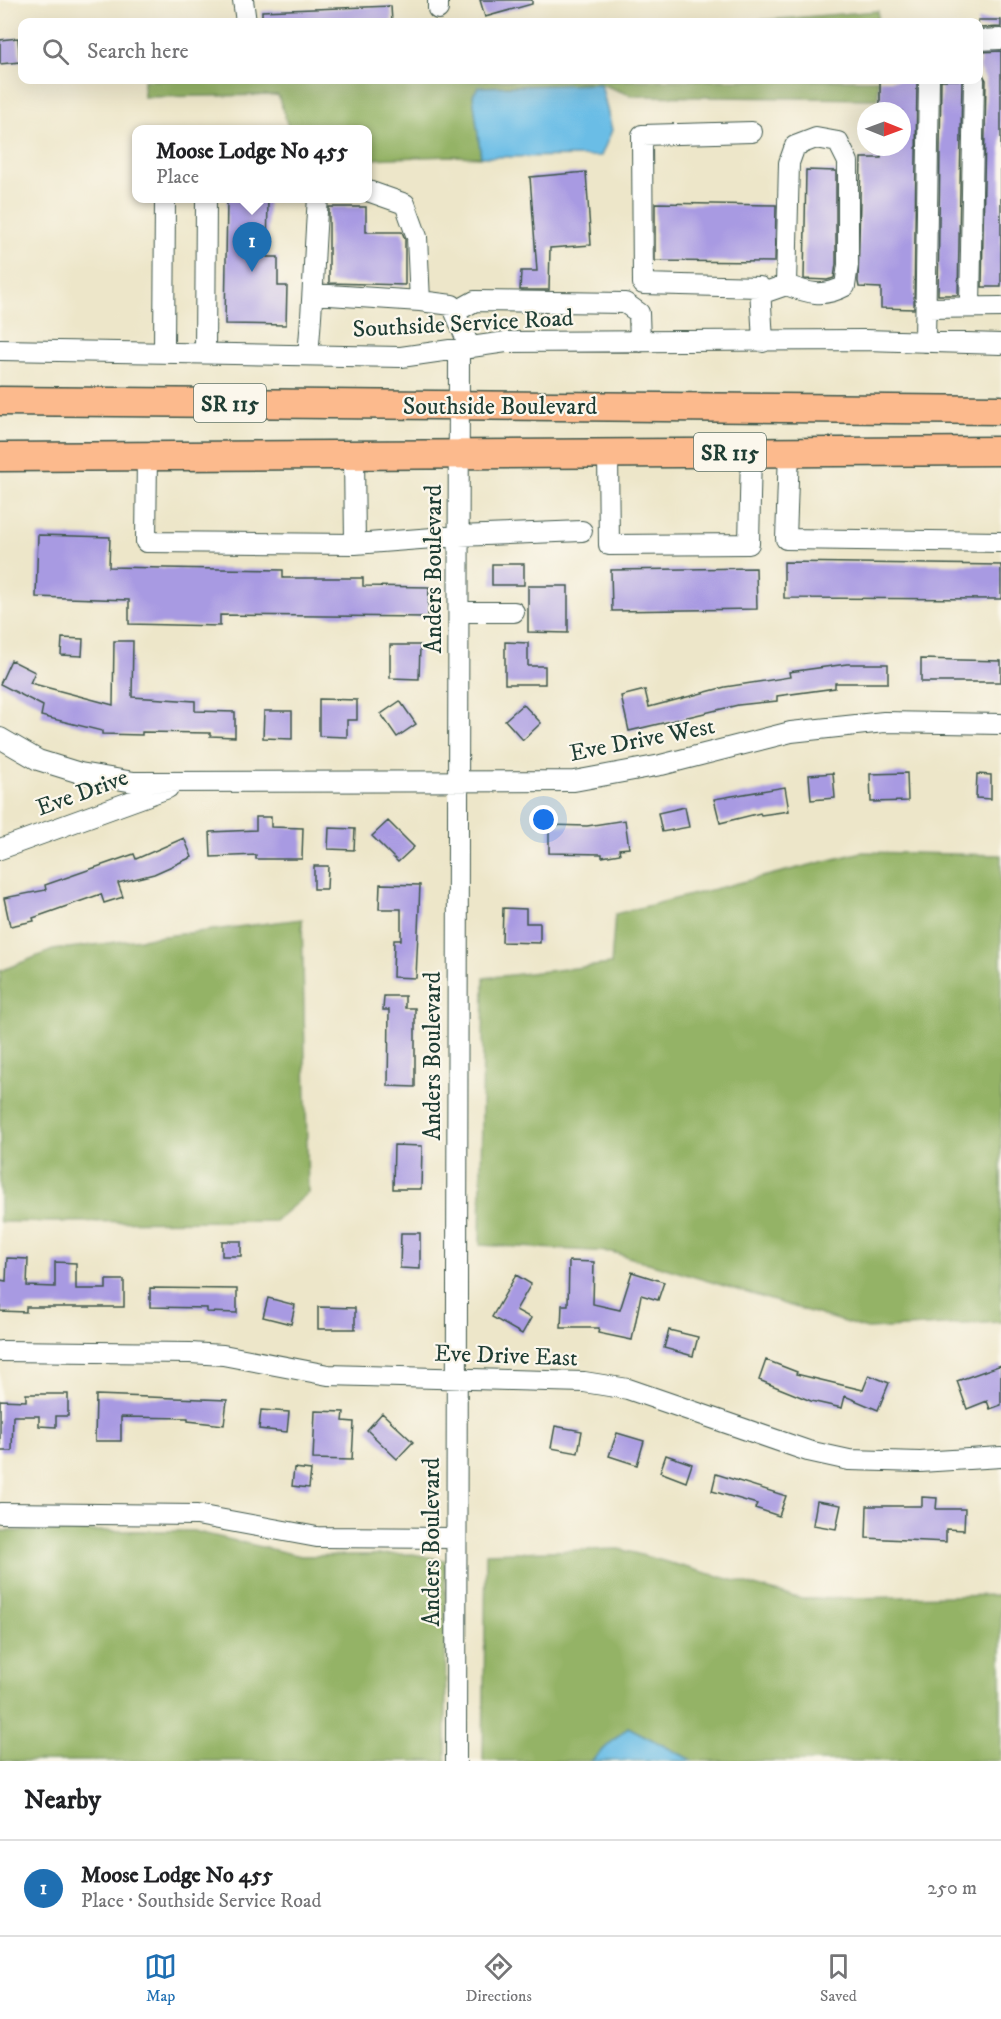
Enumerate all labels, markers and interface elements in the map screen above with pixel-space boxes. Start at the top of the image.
search box [18,18,983,84]
icon: search [39,35,72,68]
text: Search here [87,38,189,65]
north arrow [857,102,911,156]
popup [132,125,372,203]
text: Moose Lodge No 455 [156,138,348,165]
text: Place [156,165,199,190]
pin: 1 [232,222,272,272]
street label: Southside Service Road [352,303,574,345]
road number: SR 115 [194,384,266,422]
street label: Southside Boulevard [403,392,597,422]
road number: SR 115 [694,433,766,471]
street label: Anders Boulevard [419,485,449,653]
street label: Eve Drive West [567,711,718,769]
street label: Eve Drive [32,762,132,823]
your location [529,805,558,834]
street label: Anders Boulevard [418,972,448,1140]
street label: Eve Drive East [434,1339,579,1374]
street label: Anders Boulevard [417,1458,447,1626]
text: Nearby [24,1784,101,1817]
text: Moose Lodge No 455 [81,1862,273,1889]
text: 1 [40,1876,47,1901]
text: 250 m [927,1876,977,1901]
text: Place · Southside Service Road [81,1889,322,1914]
tab: Map [144,1950,177,2006]
tab: Directions [465,1950,532,2006]
tab: Saved [820,1950,857,2006]

